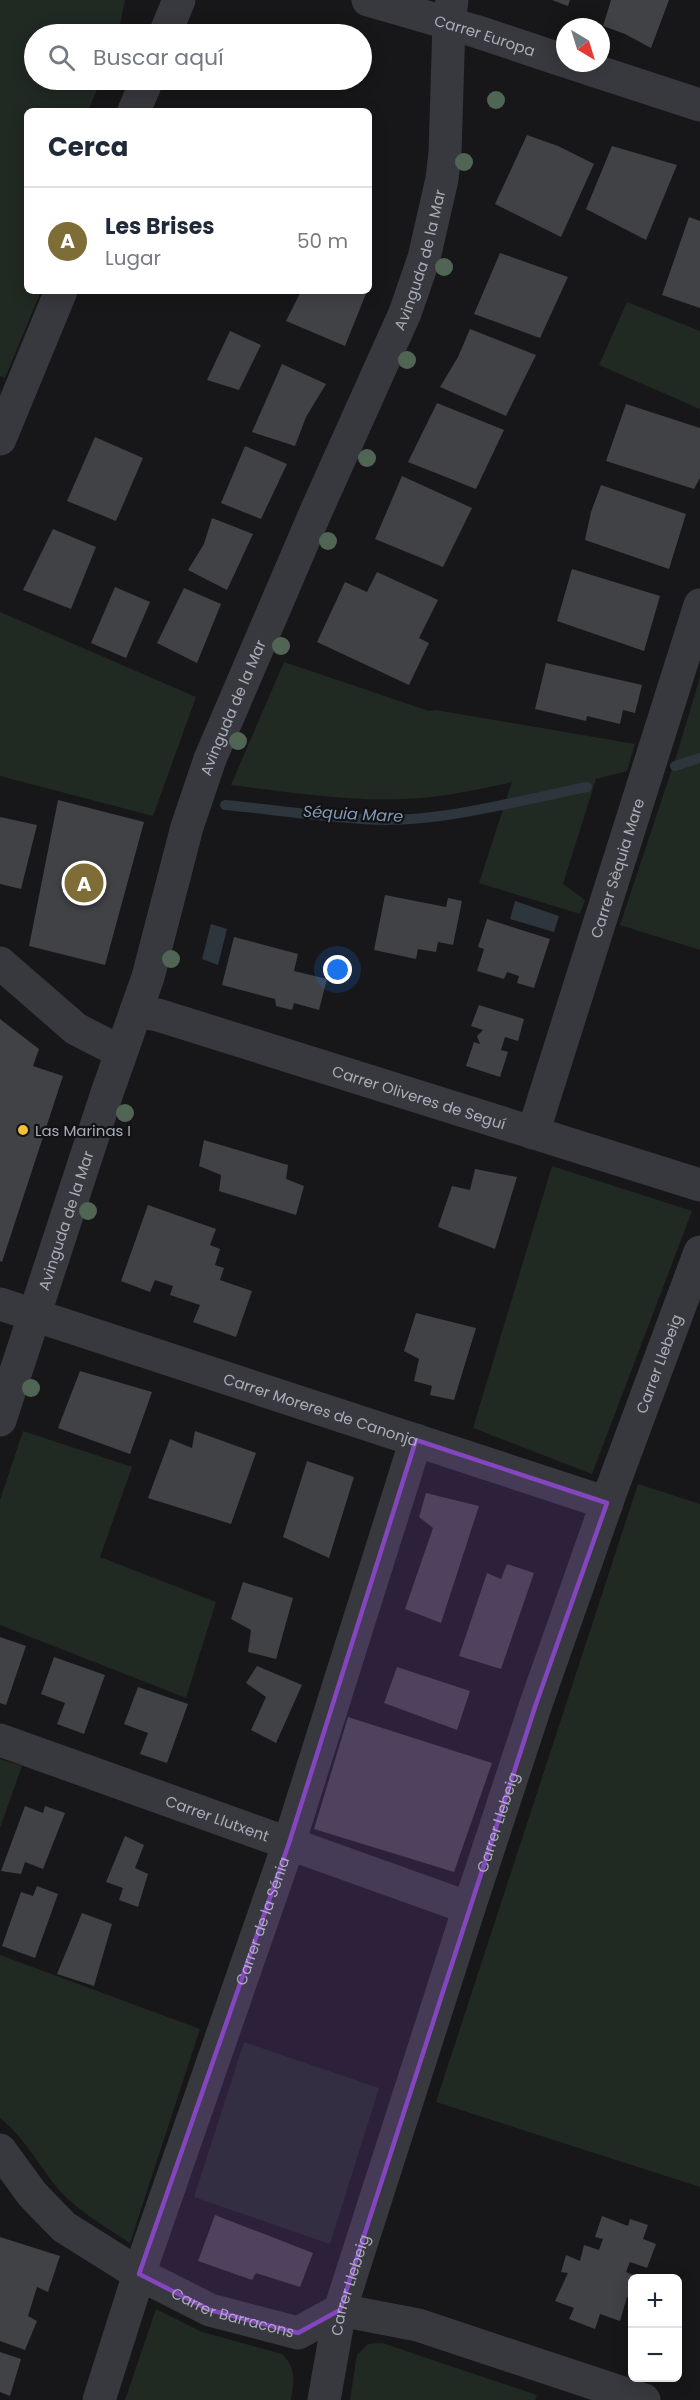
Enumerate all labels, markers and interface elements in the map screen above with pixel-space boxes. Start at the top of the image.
street label: Carrer Europa [432,9,538,61]
north arrow [556,18,610,72]
search box [24,24,372,90]
icon: search [45,41,78,74]
text: Buscar aquí [93,42,224,73]
text: Cerca [48,129,128,165]
street label: Avinguda de la Mar [388,187,450,333]
text: Les Brises [105,211,215,242]
text: A [60,227,75,255]
text: 50 m [297,227,348,255]
text: Lugar [105,244,161,272]
street label: Avinguda de la Mar [195,636,271,778]
street label: Carrer Sèquia Mare [585,795,649,941]
water label: Séquia Mare [302,800,404,828]
pin: A [64,860,104,906]
your location [323,955,352,984]
street label: Carrer Oliveres de Seguí [330,1060,509,1134]
place label: Las Marinas I [35,1120,131,1141]
marker: Las Marinas I [16,1123,30,1137]
street label: Avinguda de la Mar [33,1147,98,1293]
street label: Carrer Llebeig [630,1311,687,1416]
street label: Carrer Moreres de Canonja [221,1368,421,1451]
street label: Carrer Llebeig [471,1769,524,1875]
street label: Carrer Llutxent [163,1790,272,1846]
street label: Carrer de la Sénia [230,1854,294,1988]
street label: Carrer Llebeig [325,2232,374,2337]
map controls [628,2274,682,2382]
button: + [628,2274,682,2328]
street label: Carrer Barracons [168,2282,297,2342]
button: − [628,2328,682,2382]

